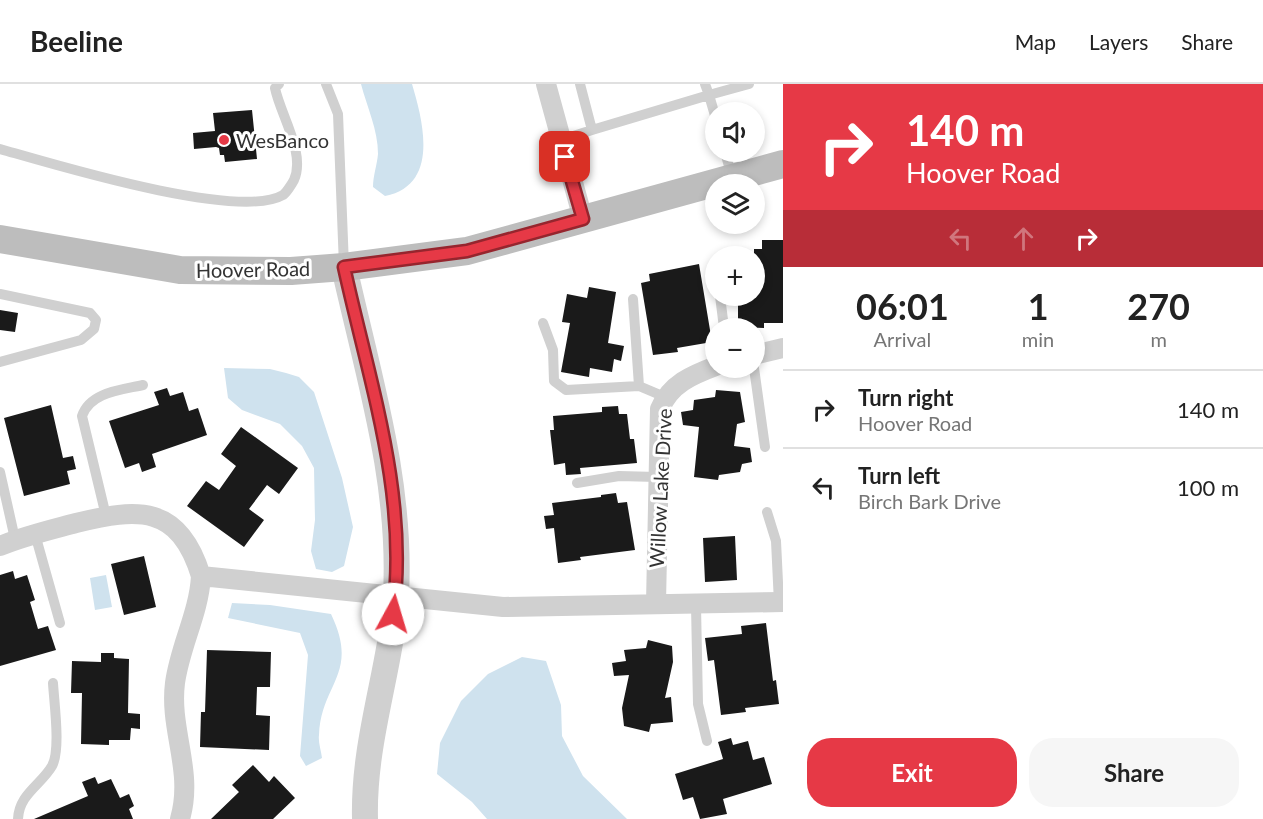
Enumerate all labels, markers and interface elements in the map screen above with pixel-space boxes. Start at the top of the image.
text: Beeline [30,24,123,58]
text: Map [1015,29,1056,54]
text: Layers [1089,29,1148,54]
text: Share [1181,29,1233,54]
map controls [705,102,765,378]
button: sound [705,102,765,162]
text: 140 m [906,105,1024,155]
icon: right [807,108,885,186]
place label: WesBanco [236,128,329,152]
pin [539,131,590,182]
marker: WesBanco [217,133,231,147]
icon: arrive [548,140,581,173]
text: Hoover Road [906,156,1060,189]
button: layers [705,174,765,234]
icon: left [944,222,977,255]
icon: ahead [1007,222,1040,255]
icon: right [1070,222,1103,255]
button: + [705,246,765,306]
street label: Hoover Road [196,256,310,282]
text: 06:01 [856,284,949,328]
text: 1 [1028,284,1049,328]
text: 270 [1127,284,1190,328]
button: − [705,318,765,378]
text: Arrival [874,327,931,351]
text: min [1022,327,1054,351]
text: m [1150,327,1167,351]
text: Turn right [858,384,953,411]
icon: right [807,393,840,426]
text: 140 m [1177,396,1239,423]
street label: Willow Lake Drive [644,408,676,568]
text: Hoover Road [858,411,972,435]
text: Turn left [858,462,940,489]
icon: left [807,471,840,504]
text: 100 m [1177,474,1239,501]
text: Birch Bark Drive [858,489,1001,513]
position arrow [361,582,425,646]
button: Exit [807,738,1017,807]
button: Share [1029,738,1239,807]

